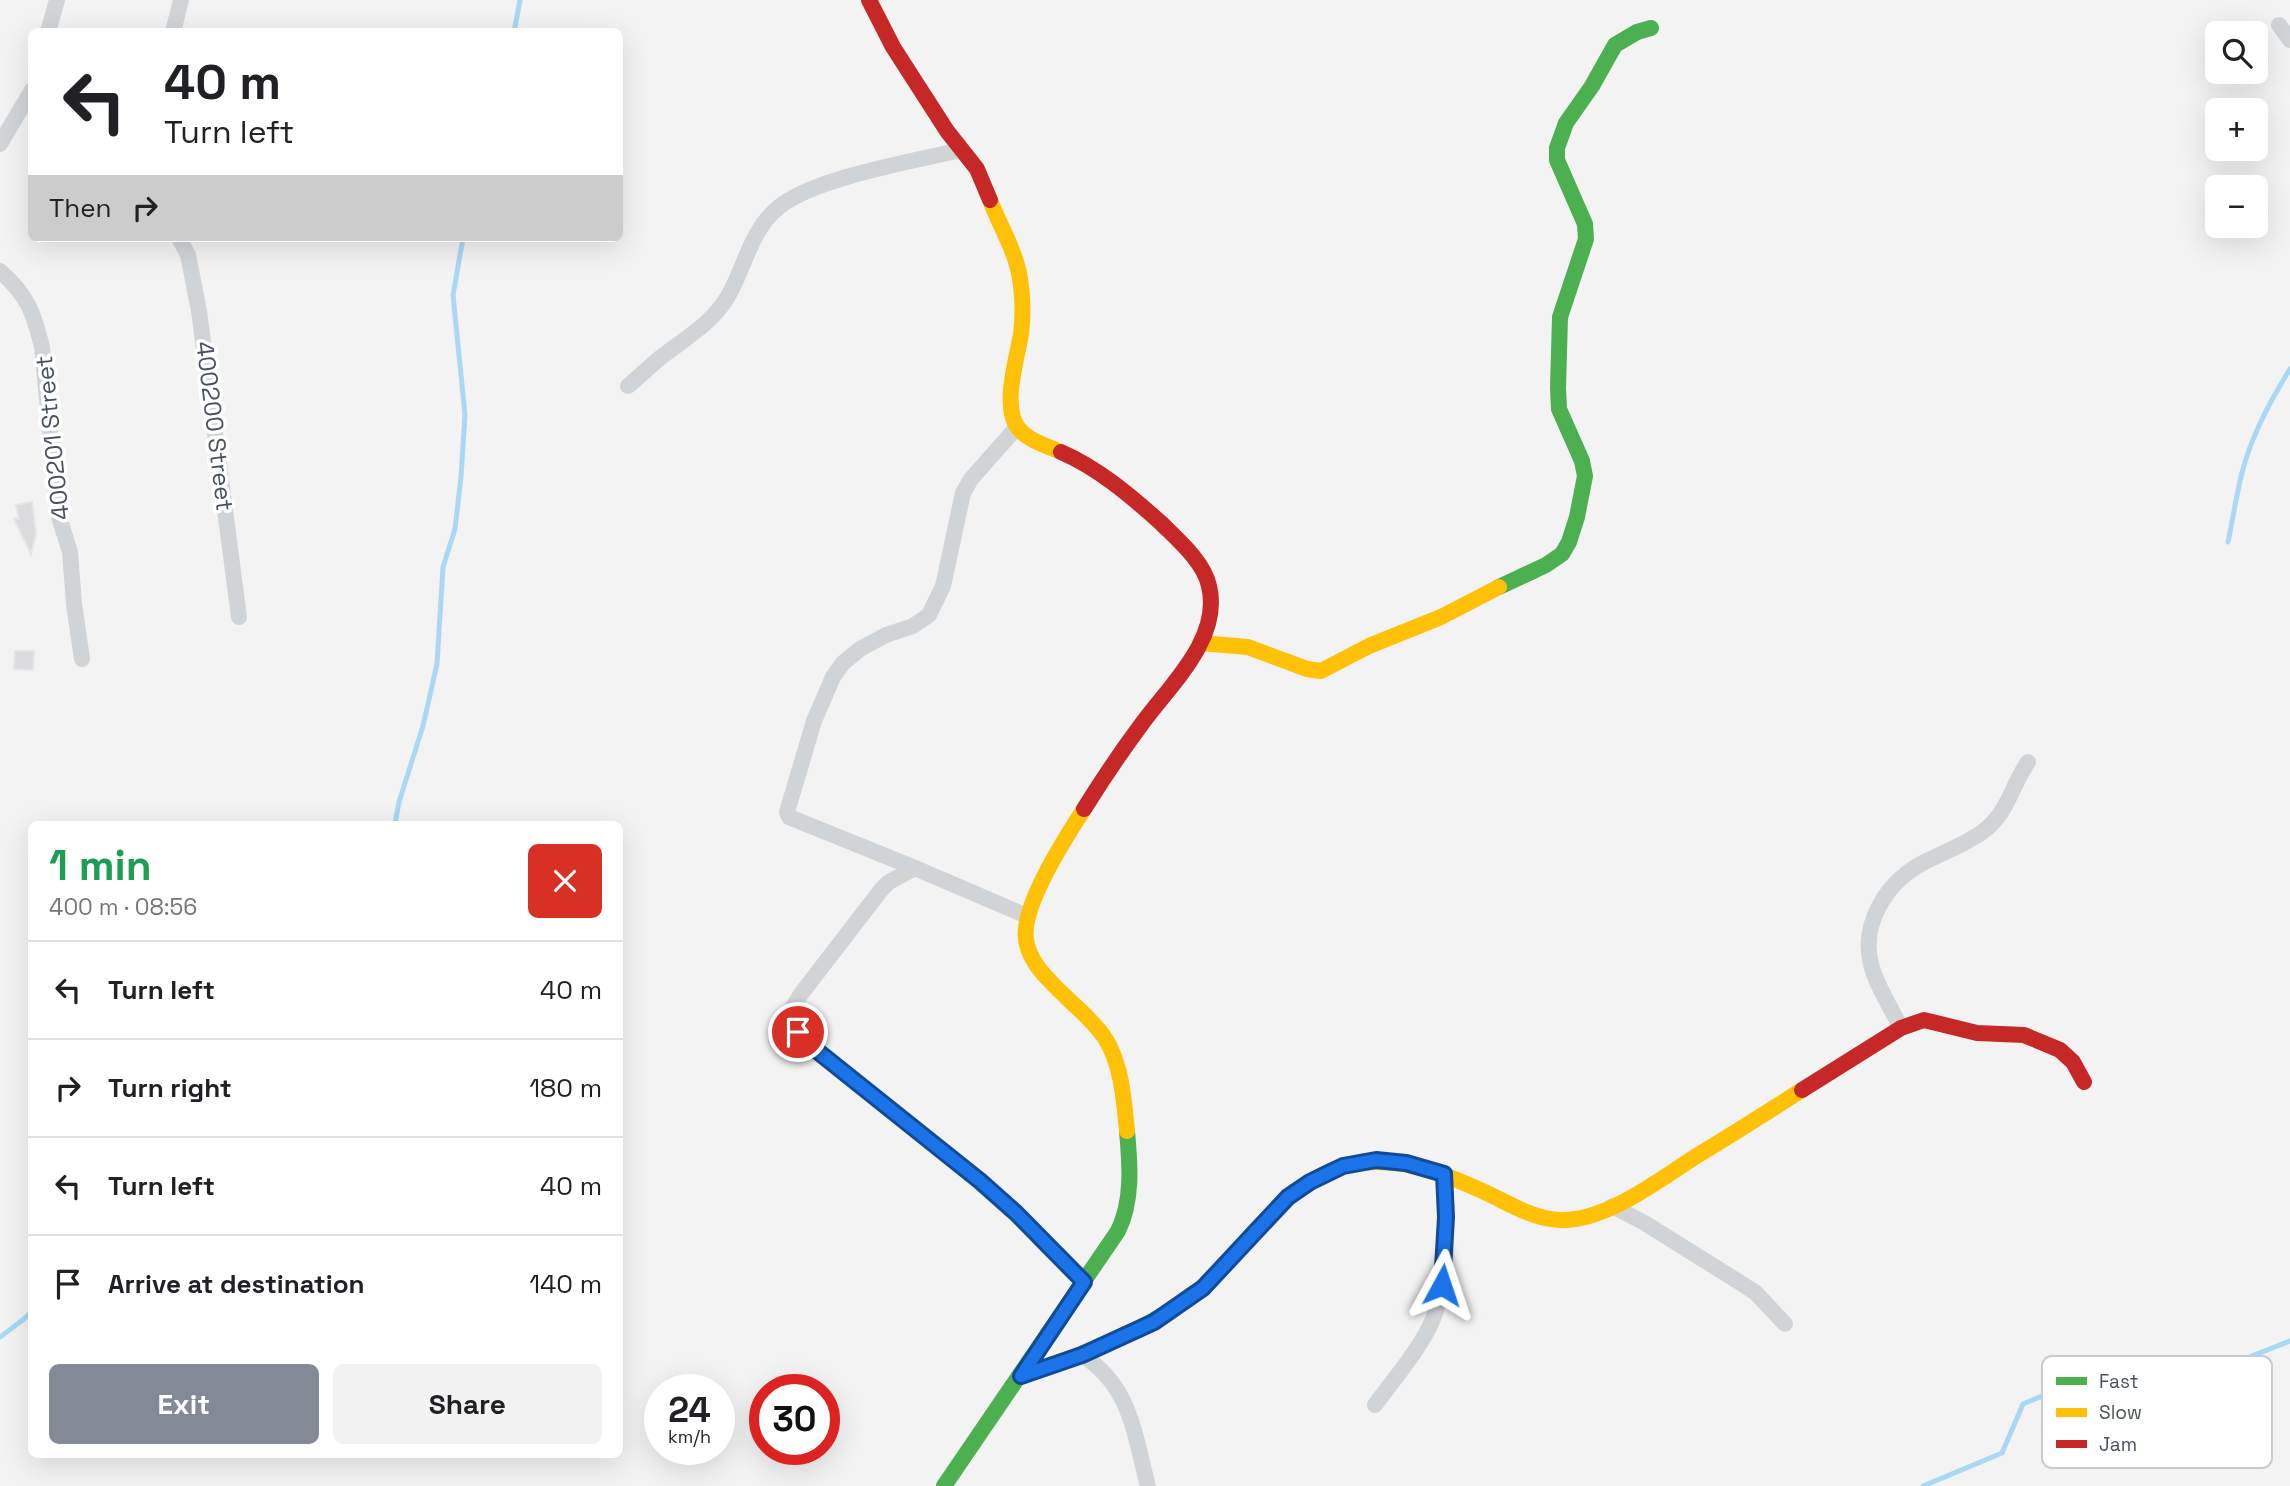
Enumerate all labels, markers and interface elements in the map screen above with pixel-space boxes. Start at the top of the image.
map controls [2205,21,2268,238]
button: search [2205,21,2268,84]
text: 40 m [164,51,281,113]
icon: left [49,56,140,147]
button: + [2205,98,2268,161]
text: Turn left [164,112,294,152]
button: − [2205,175,2268,238]
icon: right [126,189,164,227]
text: Then [49,191,112,225]
street label: 400200 Street [189,339,241,513]
street label: 400201 Street [28,354,76,522]
text: 1 min [49,839,152,892]
button: close [528,844,602,918]
text: 400 m · 08:56 [49,892,197,922]
icon: left [49,971,87,1009]
text: Turn left [108,973,215,1007]
text: 40 m [540,973,602,1007]
pin [768,1002,828,1062]
icon: arrive [779,1013,817,1051]
icon: right [49,1069,87,1107]
text: Turn right [108,1071,232,1105]
text: 180 m [529,1071,602,1105]
icon: left [49,1167,87,1205]
text: Turn left [108,1169,215,1203]
text: 40 m [540,1169,602,1203]
position arrow [1405,1248,1479,1322]
icon: arrive [49,1265,87,1303]
text: Arrive at destination [108,1267,365,1301]
text: 140 m [529,1267,602,1301]
legend [2042,1356,2272,1468]
button: Exit [49,1364,319,1444]
button: Share [333,1364,602,1444]
text: Fast [2099,1369,2139,1394]
speed limit sign: 30 [749,1374,840,1465]
text: 24 [668,1388,711,1432]
text: Slow [2099,1400,2142,1425]
text: km/h [668,1425,711,1448]
text: Jam [2099,1432,2137,1457]

